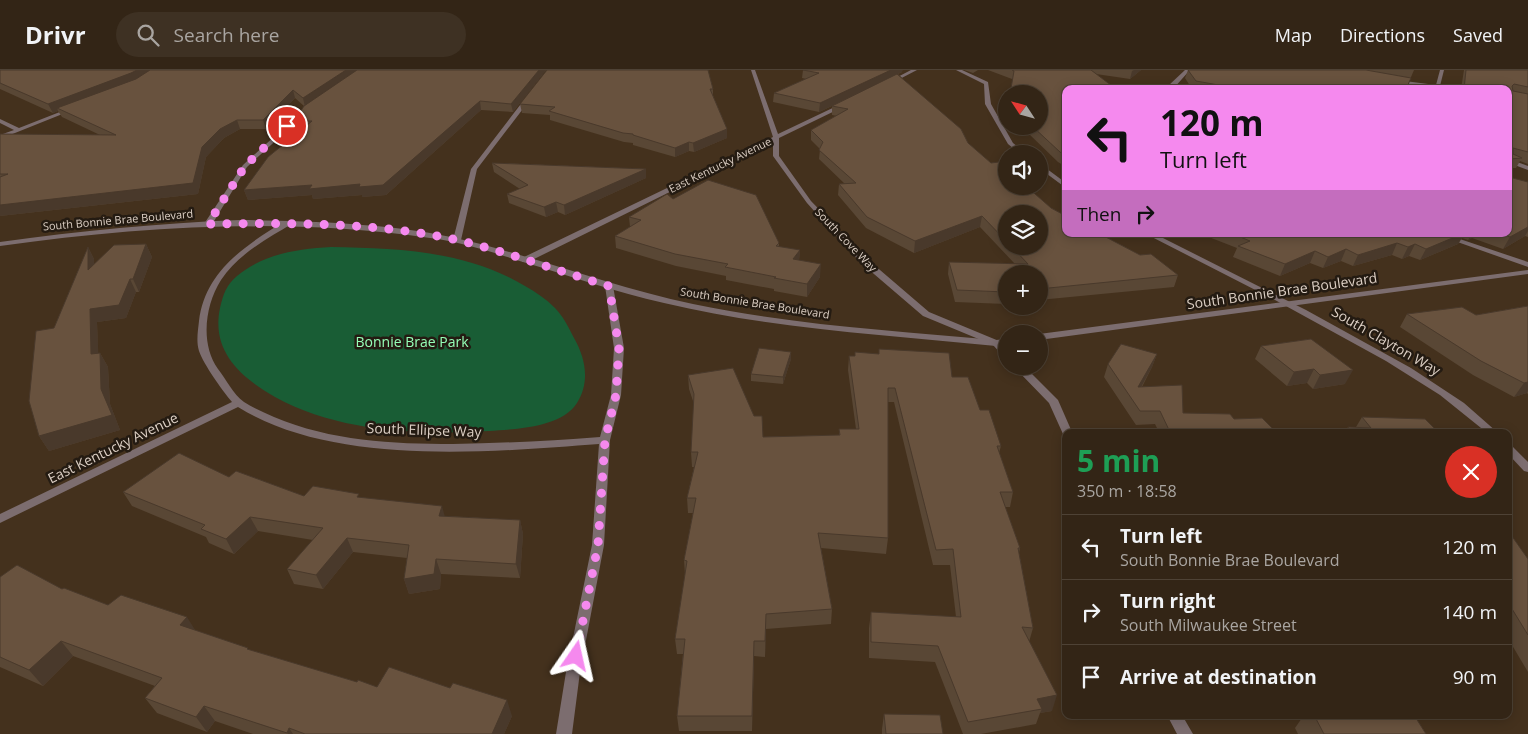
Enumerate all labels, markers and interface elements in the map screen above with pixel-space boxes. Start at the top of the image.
search box [116,12,466,57]
text: Drivr [25,18,86,51]
icon: search [134,21,162,49]
text: Search here [174,22,279,48]
text: Map [1275,23,1312,47]
text: Directions [1340,23,1425,47]
text: Saved [1453,23,1503,47]
north arrow [998,85,1048,135]
map controls [998,85,1048,375]
text: 120 m [1160,99,1264,146]
pin [266,105,308,147]
icon: left [1077,105,1142,170]
icon: arrive [273,112,301,140]
street label: East Kentucky Avenue [666,133,774,196]
text: Turn left [1160,144,1247,174]
button: sound [998,145,1048,195]
icon: right [1131,200,1159,228]
text: Then [1077,201,1121,227]
street label: South Bonnie Brae Boulevard [42,205,194,234]
street label: South Cove Way [812,205,881,275]
button: layers [998,205,1048,255]
button: + [998,265,1048,315]
street label: South Bonnie Brae Boulevard [1185,268,1378,313]
street label: South Bonnie Brae Boulevard [679,283,831,322]
street label: South Clayton Way [1328,302,1445,380]
button: − [998,325,1048,375]
park label: Bonnie Brae Park [356,332,469,351]
street label: East Kentucky Avenue [44,408,181,487]
street label: South Ellipse Way [366,418,483,441]
text: 5 min [1077,440,1160,481]
button: close [1445,446,1497,498]
text: 350 m · 18:58 [1077,480,1177,502]
text: Turn left [1120,523,1202,549]
icon: left [1077,533,1105,561]
text: 120 m [1442,534,1497,560]
text: South Bonnie Brae Boulevard [1120,549,1340,571]
text: Turn right [1120,588,1215,614]
icon: right [1077,598,1105,626]
text: 140 m [1442,599,1497,625]
text: South Milwaukee Street [1120,614,1297,636]
position arrow [549,629,601,681]
icon: arrive [1077,663,1105,691]
text: Arrive at destination [1120,664,1317,690]
text: 90 m [1453,664,1497,690]

